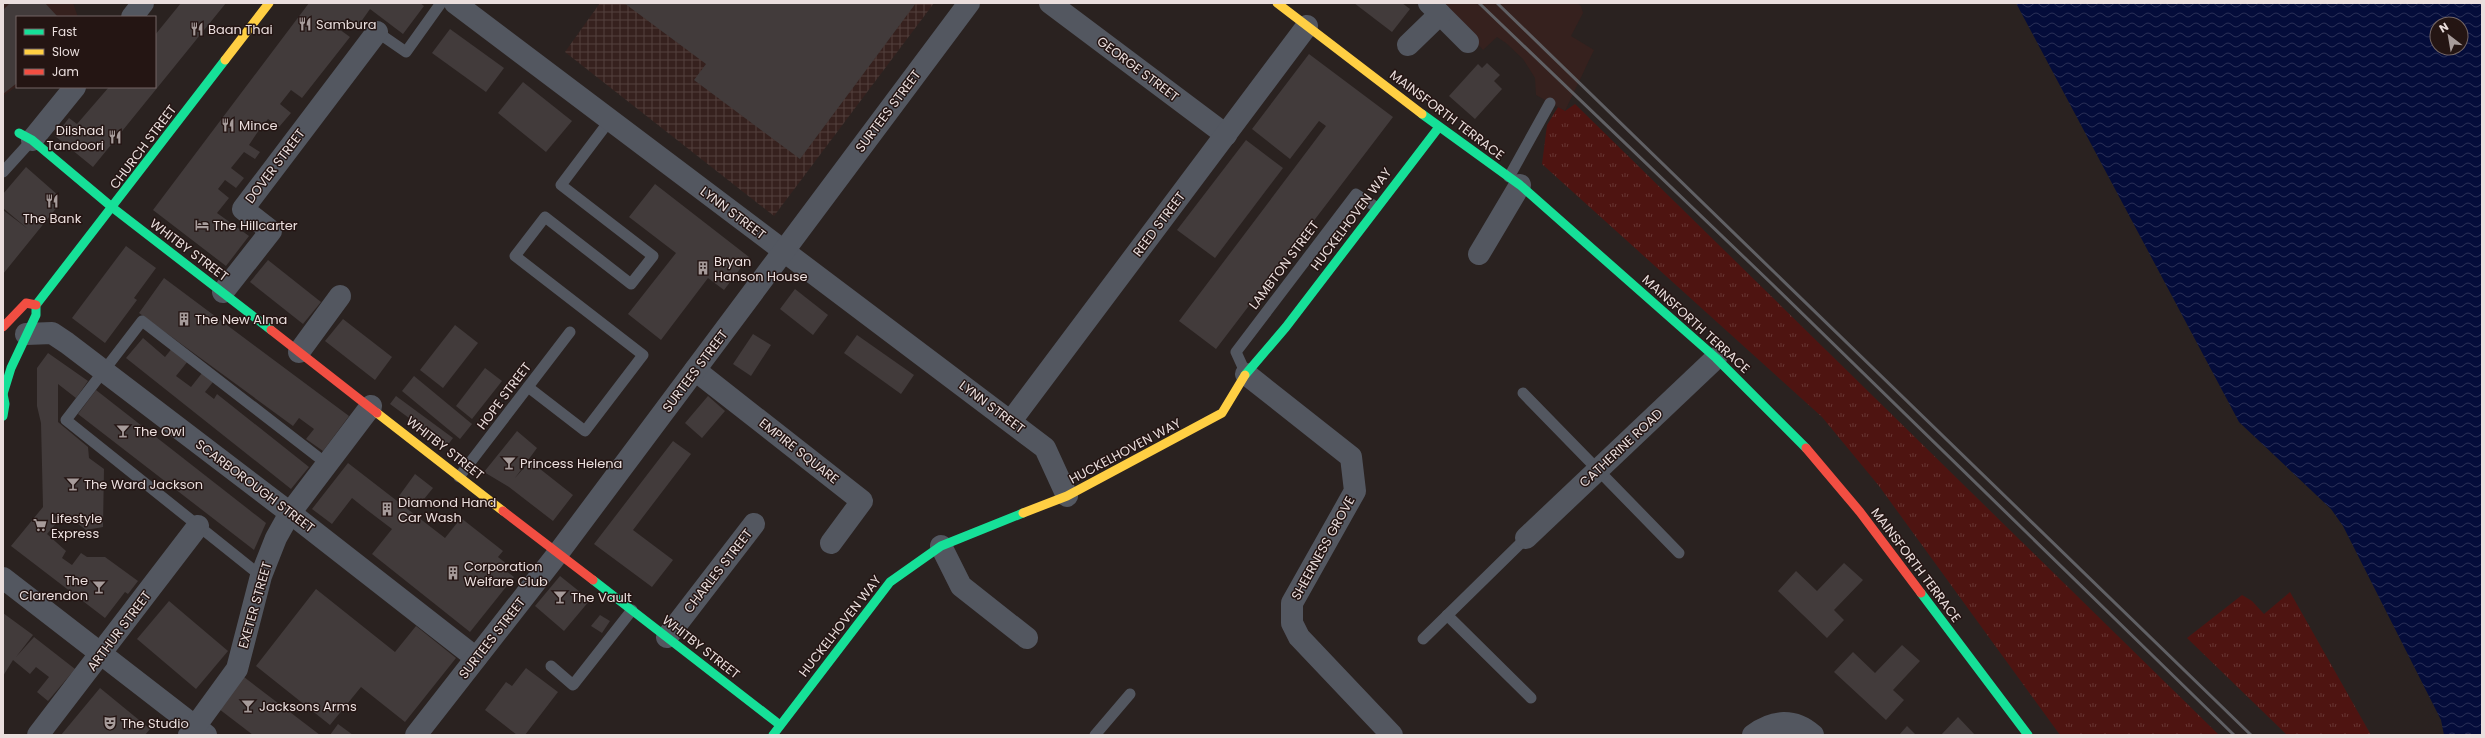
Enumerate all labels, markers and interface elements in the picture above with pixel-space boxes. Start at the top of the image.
place label: Sambura [316,15,377,34]
legend [16,16,156,88]
restaurant icon: Sambura [297,16,313,32]
north arrow [2429,16,2469,56]
text: N [2436,18,2452,36]
place label: Baan Thai [208,20,273,39]
restaurant icon: Baan Thai [189,21,205,37]
text: Fast [52,23,77,40]
street label: GEORGE STREET [1093,32,1183,106]
text: Slow [52,43,80,60]
text: Jam [52,63,79,80]
street label: SURTEES STREET [851,66,925,156]
street label: MAINSFORTH TERRACE [1386,66,1508,164]
street label: CHURCH STREET [105,101,181,193]
place label: Mince [239,116,278,135]
restaurant icon: Mince [220,117,236,133]
place label: Dilshad Tandoori [46,121,104,155]
street label: DOVER STREET [241,125,309,207]
restaurant icon: Dilshad Tandoori [107,129,123,145]
street label: HUCKELHOVEN WAY [1306,163,1396,274]
street label: LYNN STREET [696,182,770,244]
street label: REED STREET [1128,188,1190,260]
restaurant icon: The Bank [44,193,60,209]
place label: The Bank [23,209,82,228]
street label: WHITBY STREET [146,214,232,286]
place label: The Hillcarter [213,216,298,235]
hotel icon: The Hillcarter [194,217,210,233]
street label: LAMBTON STREET [1244,217,1324,313]
place label: Bryan Hanson House [714,252,807,286]
building icon: Bryan Hanson House [695,260,711,276]
street label: MAINSFORTH TERRACE [1638,270,1754,378]
place label: The New Alma [195,310,287,329]
building icon: The New Alma [176,311,192,327]
street label: SURTEES STREET [658,326,732,416]
street label: HOPE STREET [472,358,536,434]
street label: LYNN STREET [955,376,1029,438]
street label: CATHERINE ROAD [1575,404,1667,492]
street label: WHITBY STREET [402,412,488,484]
street label: HUCKELHOVEN WAY [1066,413,1185,489]
street label: EMPIRE SQUARE [755,414,843,488]
place label: The Owl [134,422,185,441]
bar icon: The Owl [115,423,131,439]
street label: SCARBOROUGH STREET [191,435,319,537]
place label: Princess Helena [520,454,622,473]
bar icon: Princess Helena [501,455,517,471]
place label: The Ward Jackson [84,475,203,494]
bar icon: The Ward Jackson [65,476,81,492]
place label: Diamond Hand Car Wash [398,493,496,527]
street label: SHEERNESS GROVE [1287,493,1359,603]
building icon: Diamond Hand Car Wash [379,501,395,517]
street label: MAINSFORTH TERRACE [1867,504,1965,626]
place label: Lifestyle Express [51,509,102,543]
supermarket icon: Lifestyle Express [32,517,48,533]
street label: CHARLES STREET [679,525,757,617]
place label: Corporation Welfare Club [464,557,548,591]
street label: EXETER STREET [234,559,276,651]
building icon: Corporation Welfare Club [445,565,461,581]
place label: The Clarendon [19,571,88,605]
street label: HUCKELHOVEN WAY [794,571,886,681]
bar icon: The Clarendon [91,579,107,595]
street label: ARTHUR STREET [83,587,155,675]
place label: The Vault [571,588,632,607]
bar icon: The Vault [552,589,568,605]
street label: SURTEES STREET [454,593,530,683]
street label: WHITBY STREET [658,611,744,683]
place label: Jacksons Arms [259,697,357,716]
bar icon: Jacksons Arms [240,698,256,714]
place label: The Studio [121,714,189,733]
theatre icon: The Studio [102,715,118,731]

